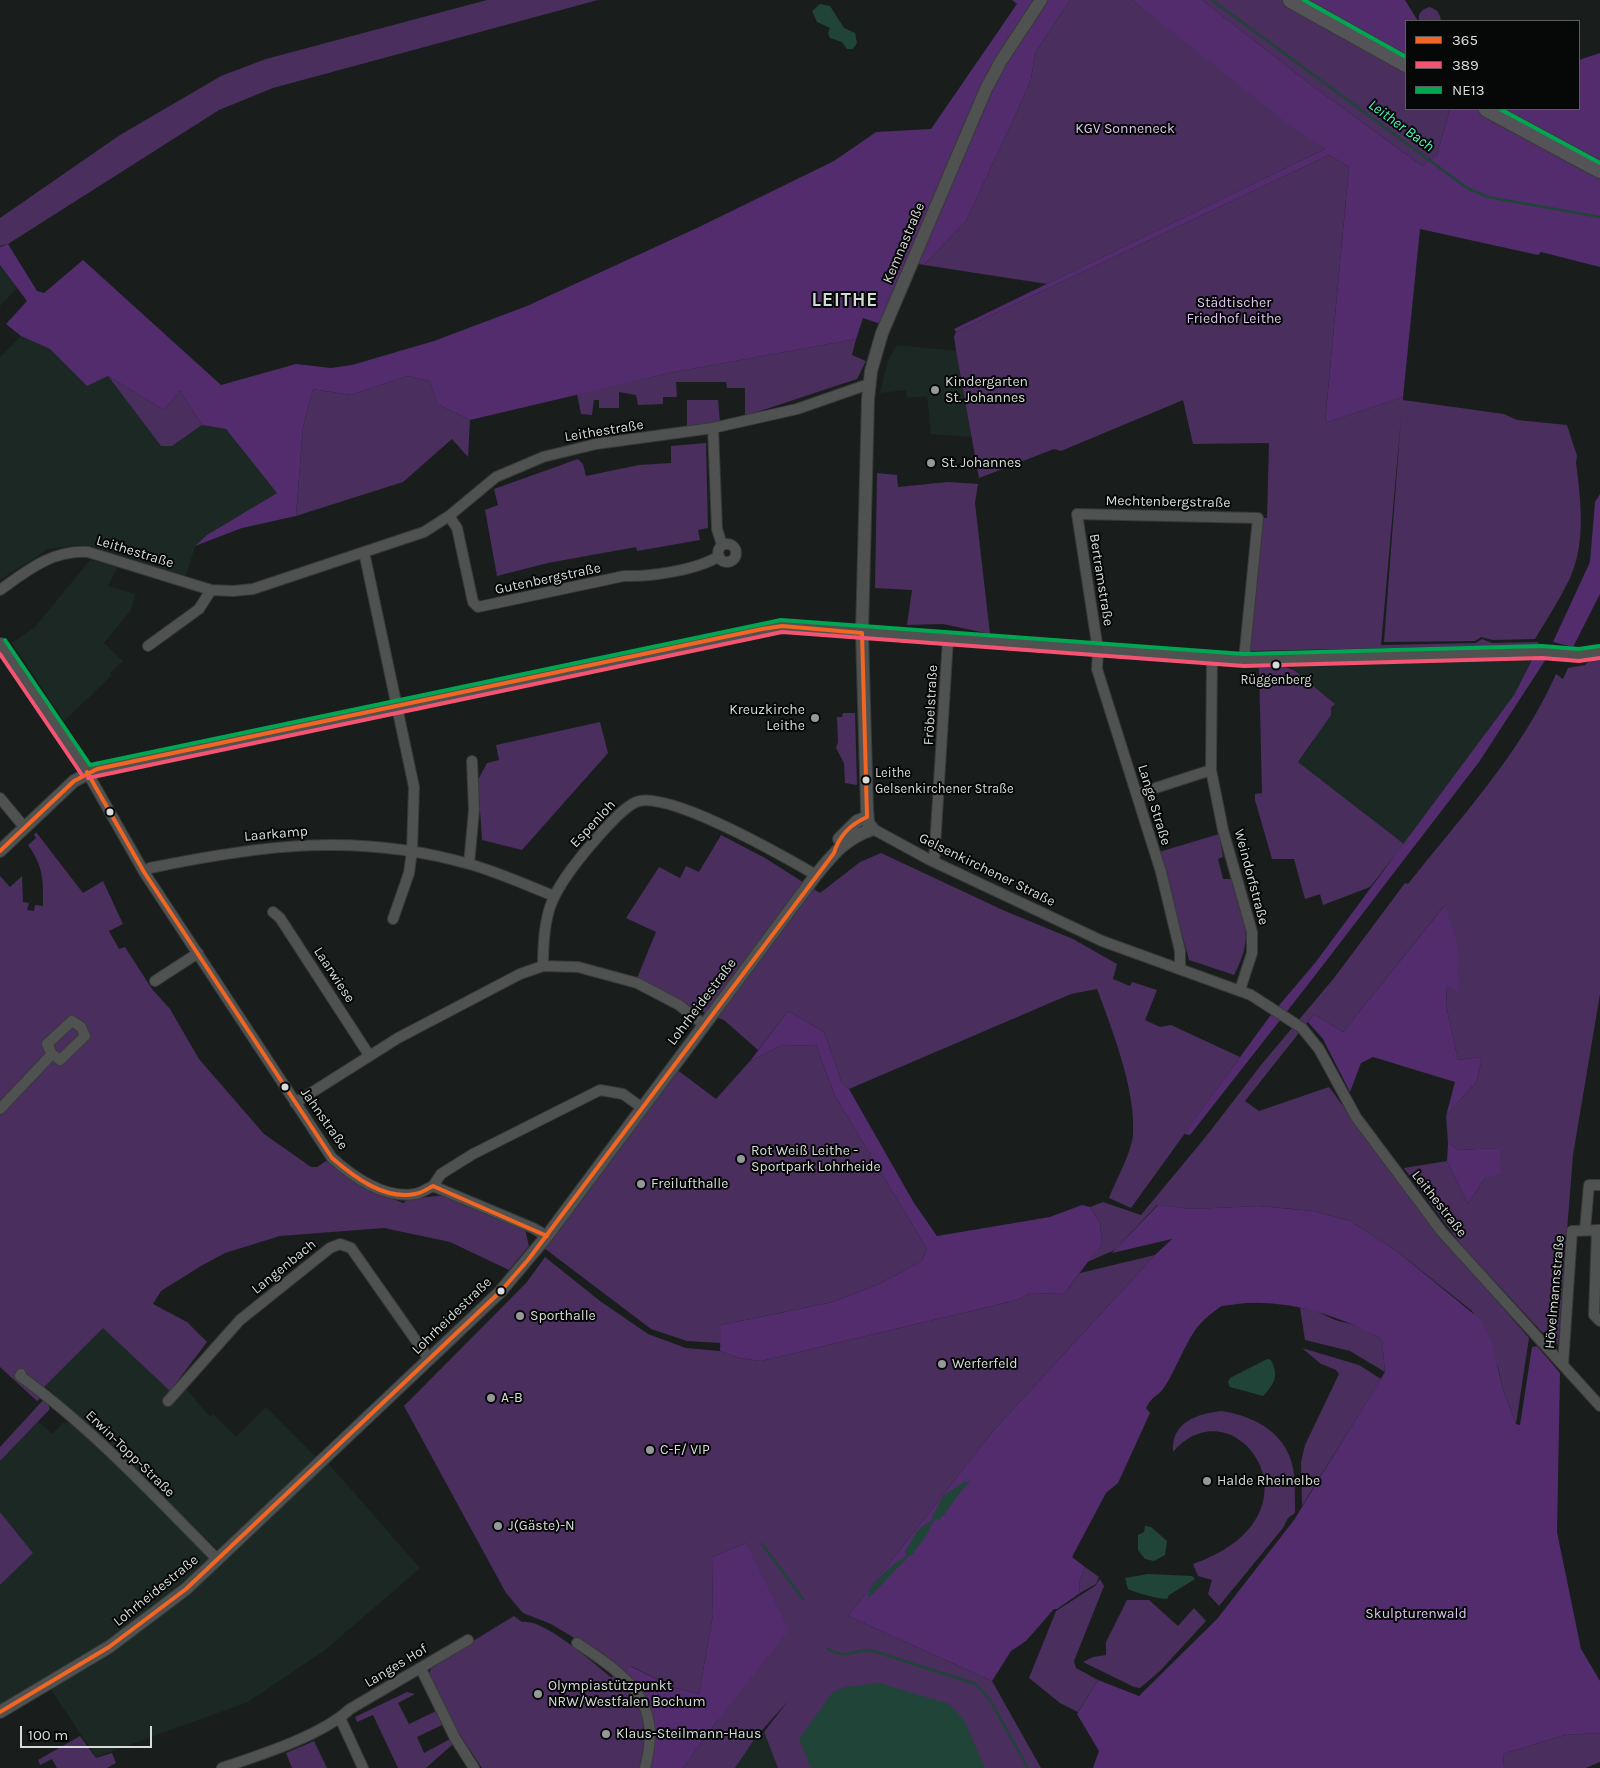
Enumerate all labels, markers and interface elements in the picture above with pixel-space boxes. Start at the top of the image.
legend [1405,20,1580,110]
text: 365 [1452,31,1478,49]
text: 389 [1452,56,1479,74]
text: NE13 [1452,81,1485,99]
water label: Leither Bach [1365,96,1437,156]
park label: KGV Sonneneck [1075,121,1175,137]
street label: Kemnastraße [879,200,929,286]
district label: LEITHE [811,290,879,312]
park label: Städtischer Friedhof Leithe [1186,295,1282,328]
place label: Kindergarten St. Johannes [945,374,1028,407]
marker: Kindergarten St. Johannes [929,384,941,396]
street label: Leithestraße [563,416,645,446]
place label: St. Johannes [941,455,1021,471]
marker: St. Johannes [925,457,937,469]
street label: Mechtenbergstraße [1105,493,1231,511]
street label: Leithestraße [94,532,176,572]
street label: Bertramstraße [1085,533,1117,627]
street label: Gutenbergstraße [494,560,602,598]
marker: Rüggenberg [1271,660,1281,670]
street label: Fröbelstraße [921,664,941,746]
place label: Rüggenberg [1240,672,1312,688]
place label: Kreuzkirche Leithe [729,702,805,734]
marker: Kreuzkirche Leithe [809,712,821,724]
street label: Lange Straße [1134,763,1174,847]
place label: Leithe Gelsenkirchener Straße [875,765,1014,796]
marker: Leithe Gelsenkirchener Straße [861,775,871,785]
street label: Espenloh [567,797,619,851]
unlabelled marker [105,807,115,817]
street label: Laarkamp [243,823,309,845]
street label: Weindorfstraße [1230,827,1272,927]
street label: Gelsenkirchener Straße [916,830,1058,910]
street label: Laarwiese [310,944,358,1006]
street label: Lohrheidestraße [664,955,740,1049]
unlabelled marker [280,1082,290,1092]
street label: Jahnstraße [297,1085,351,1153]
place label: Rot Weiß Leithe - Sportpark Lohrheide [751,1143,881,1176]
marker: Rot Weiß Leithe - Sportpark Lohrheide [735,1153,747,1165]
street label: Leithestraße [1408,1167,1470,1241]
place label: Freilufthalle [651,1176,728,1192]
marker: Freilufthalle [635,1178,647,1190]
street label: Hövelmannstraße [1542,1234,1568,1350]
street label: Langenbach [248,1236,320,1298]
street label: Lohrheidestraße [409,1274,495,1358]
unlabelled marker [496,1286,506,1296]
place label: Sporthalle [530,1308,596,1324]
marker: Sporthalle [514,1310,526,1322]
place label: Werferfeld [952,1356,1018,1372]
marker: Werferfeld [936,1358,948,1370]
place label: A-B [501,1390,523,1406]
marker: A-B [485,1392,497,1404]
street label: Erwin-Topp-Straße [82,1407,178,1501]
place label: C-F/ VIP [660,1442,710,1458]
marker: C-F/ VIP [644,1444,656,1456]
place label: Halde Rheinelbe [1217,1473,1320,1489]
marker: Halde Rheinelbe [1201,1475,1213,1487]
place label: J(Gäste)-N [508,1518,575,1534]
marker: J(Gäste)-N [492,1520,504,1532]
street label: Lohrheidestraße [110,1552,202,1630]
park label: Skulpturenwald [1365,1606,1467,1622]
street label: Langes Hof [362,1641,430,1691]
place label: Olympiastützpunkt NRW/Westfalen Bochum [548,1678,706,1710]
marker: Olympiastützpunkt NRW/Westfalen Bochum [532,1688,544,1700]
scale bar [22,1716,155,1748]
text: 100 m [28,1726,68,1744]
place label: Klaus-Steilmann-Haus [616,1726,761,1742]
marker: Klaus-Steilmann-Haus [600,1728,612,1740]

